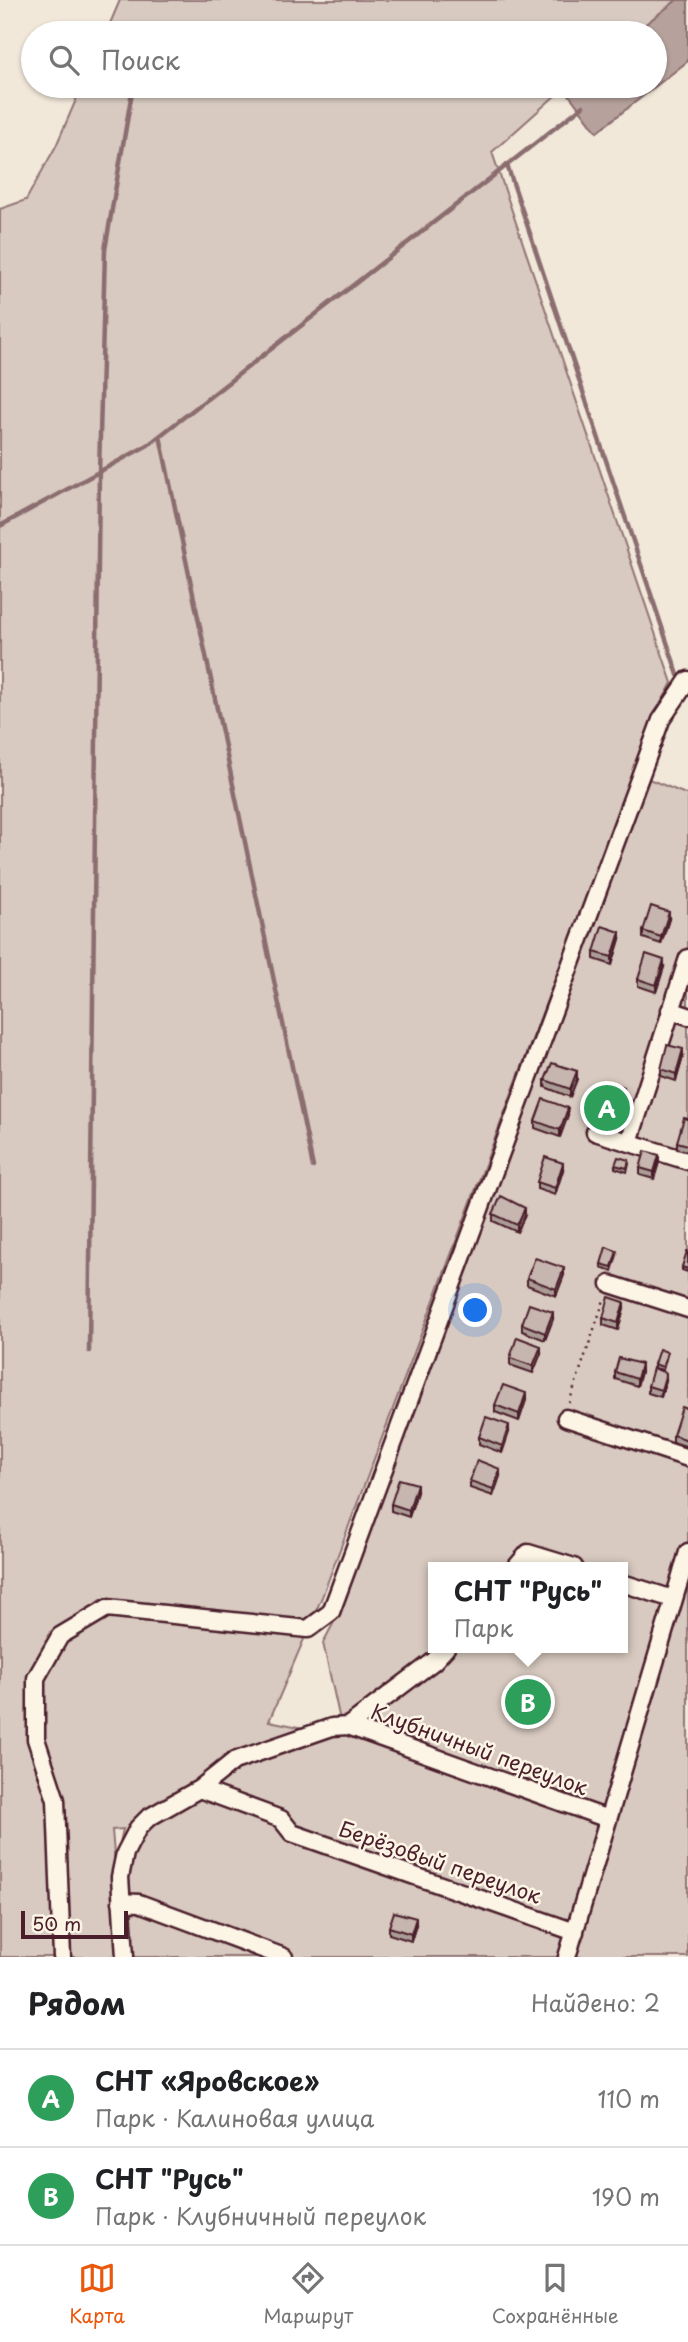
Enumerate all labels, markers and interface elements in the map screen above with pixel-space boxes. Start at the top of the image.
search box [21,21,667,98]
text: Поиск [101,40,180,79]
icon: search [45,41,83,79]
pin: A [584,1082,630,1134]
your location [458,1293,492,1327]
popup [428,1562,628,1653]
text: СНТ "Русь" [454,1571,602,1610]
text: Парк [454,1610,513,1645]
pin: B [505,1676,551,1728]
street label: Клубничный переулок [367,1694,593,1802]
street label: Берёзовый переулок [335,1811,547,1911]
scale bar [21,1908,128,1940]
text: 50 m [32,1909,81,1937]
text: Рядом [28,1980,126,2025]
text: Найдено: 2 [531,1985,660,2020]
text: СНТ «Яровское» [95,2061,319,2100]
text: A [42,2081,60,2116]
text: 110 m [598,2081,660,2116]
text: Парк · Калиновая улица [95,2100,374,2135]
text: СНТ "Русь" [95,2159,244,2198]
text: B [43,2179,59,2214]
text: 190 m [592,2179,660,2214]
text: Парк · Клубничный переулок [95,2198,426,2233]
tab: Карта [69,2259,125,2329]
tab: Маршрут [263,2259,353,2329]
tab: Сохранённые [492,2259,619,2329]

